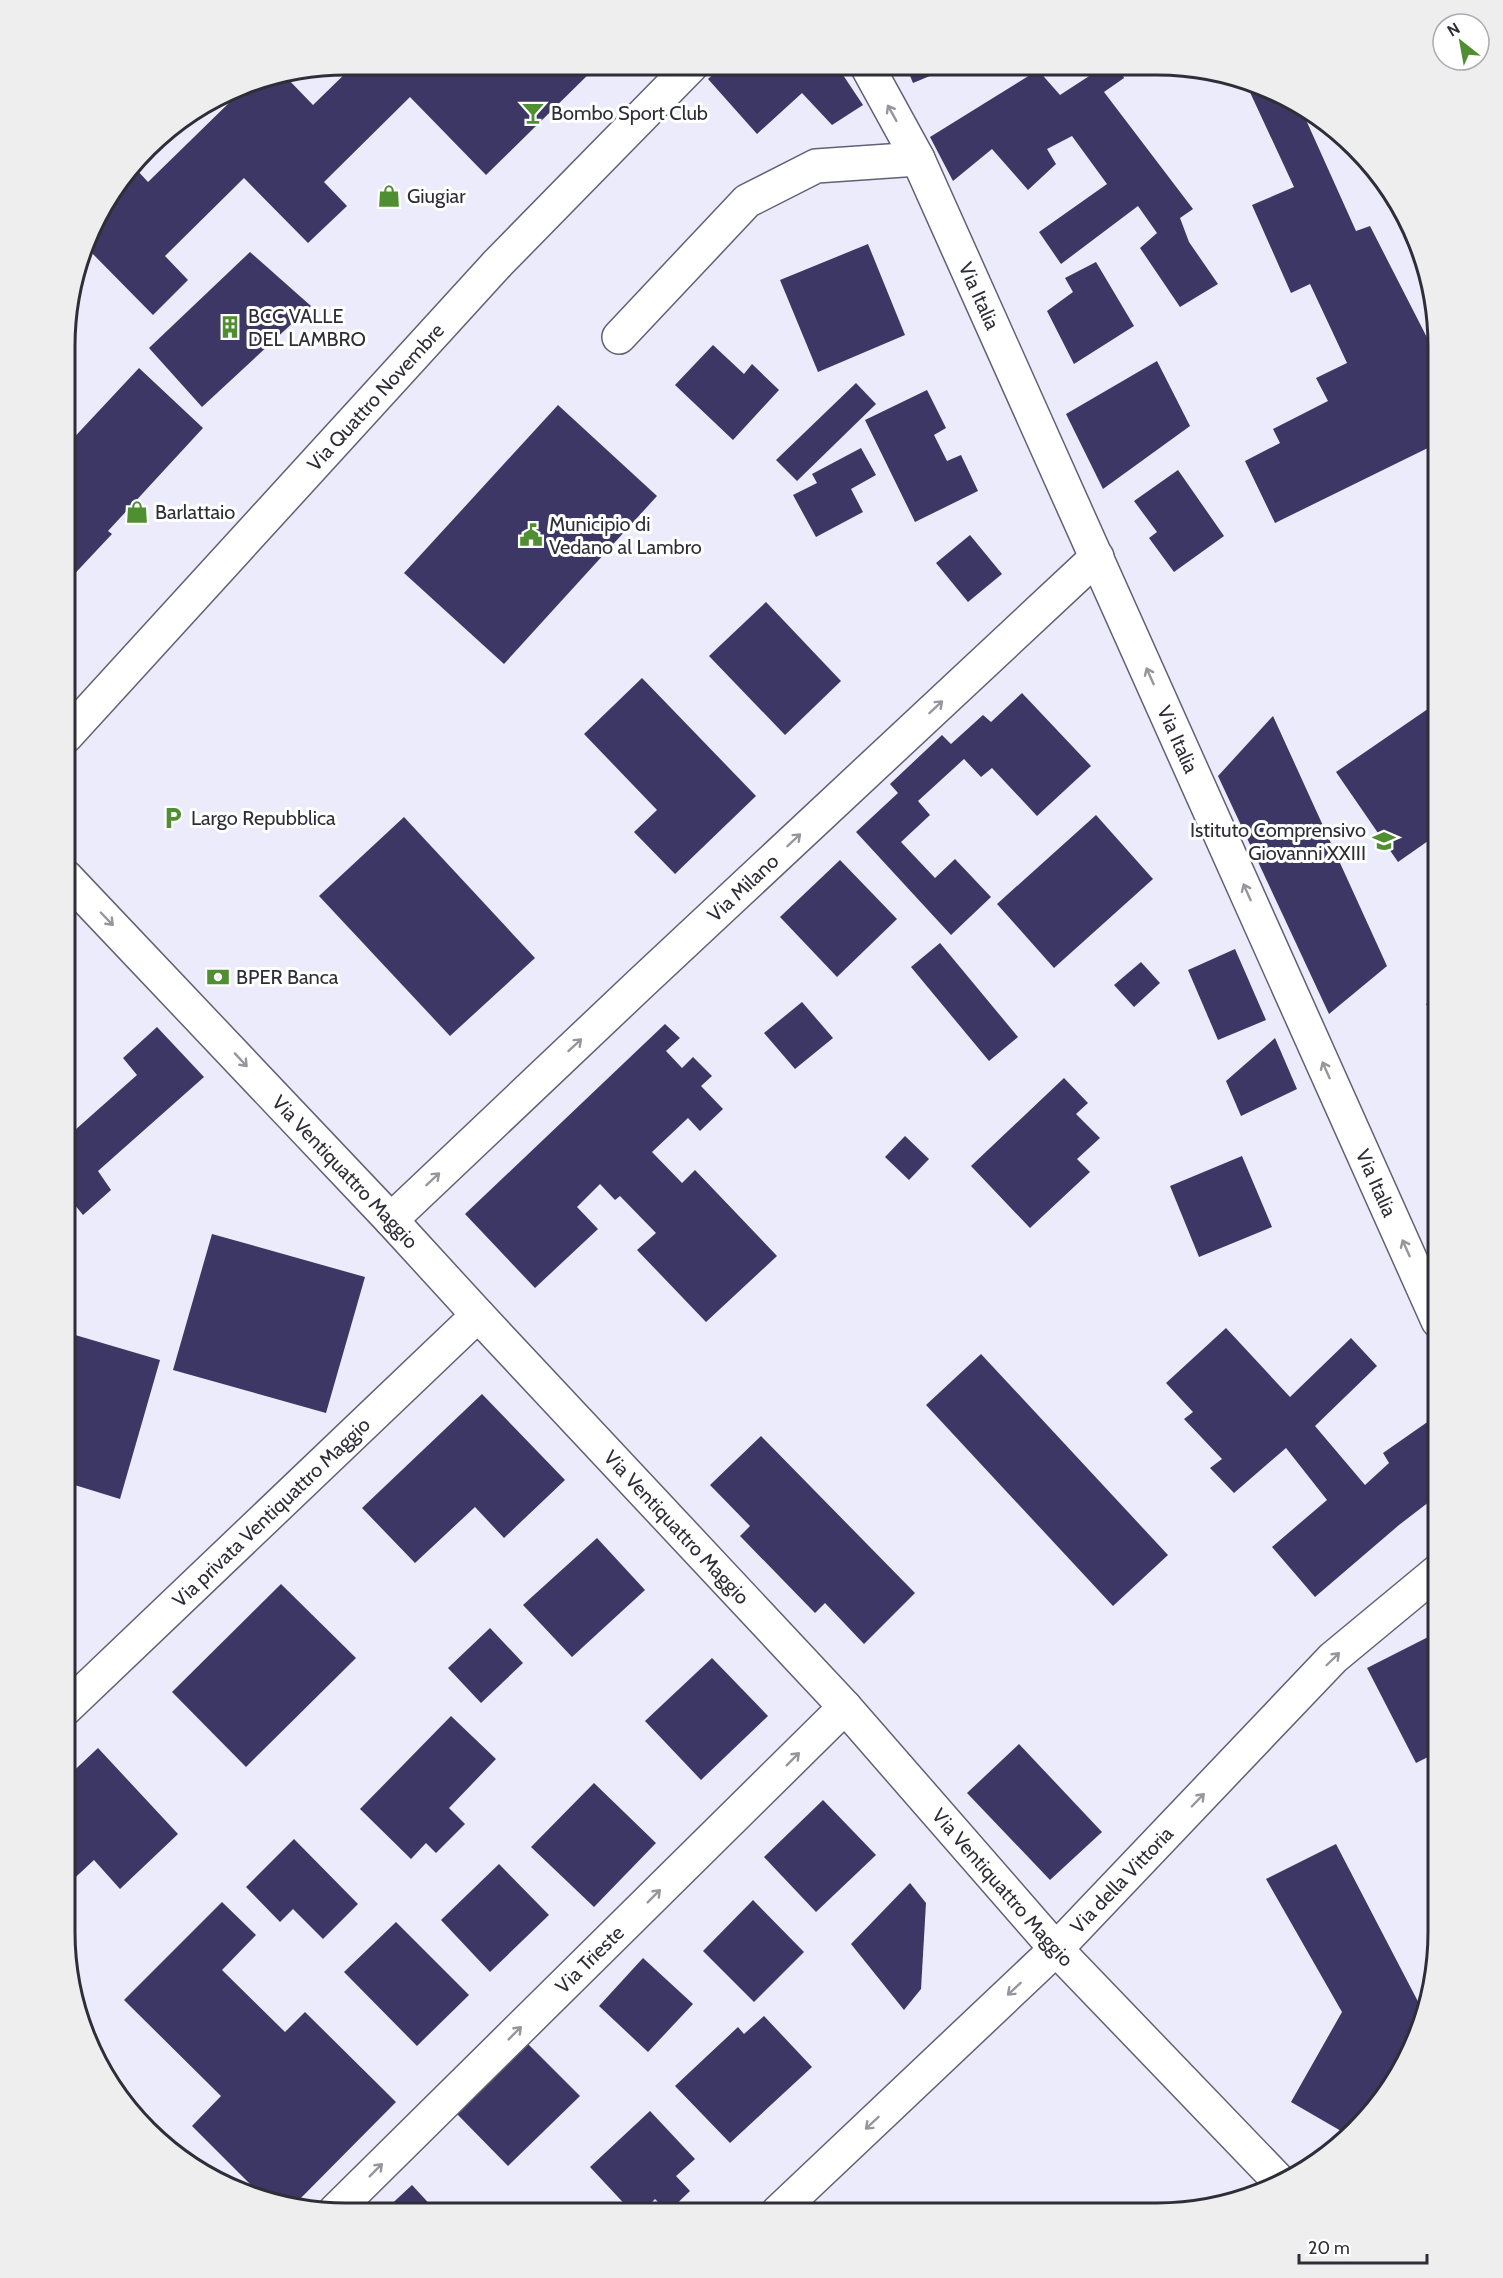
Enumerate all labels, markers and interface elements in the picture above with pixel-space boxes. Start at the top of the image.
north arrow [1431,12,1491,72]
text: N [1444,19,1463,41]
bar icon: Bombo Sport Club [520,100,546,126]
place label: Bombo Sport Club [551,101,708,125]
one-way arrow [886,105,898,122]
shop icon: Giugiar [376,183,402,209]
place label: Giugiar [407,184,466,208]
street label: Via Italia [954,258,1005,334]
place label: BCC VALLE DEL LAMBRO [248,304,366,351]
building icon: BCC VALLE DEL LAMBRO [217,314,243,340]
street label: Via Quattro Novembre [302,318,449,476]
shop icon: Barlattaio [124,499,150,525]
place label: Barlattaio [155,500,235,524]
place label: Municipio di Vedano al Lambro [549,512,702,559]
public building icon: Municipio di Vedano al Lambro [518,522,544,548]
one-way arrow [1144,667,1156,685]
one-way arrow [929,700,944,714]
street label: Via Italia [1152,702,1203,777]
parking icon: Largo Repubblica [160,805,186,831]
place label: Largo Repubblica [191,806,336,830]
place label: Istituto Comprensivo Giovanni XXIII [1190,818,1366,865]
school or university icon: Istituto Comprensivo Giovanni XXIII [1371,828,1397,854]
one-way arrow [786,833,801,847]
street label: Via Milano [703,849,783,927]
one-way arrow [1241,884,1252,902]
one-way arrow [99,912,114,927]
bank icon: BPER Banca [205,964,231,990]
place label: BPER Banca [236,965,339,989]
one-way arrow [567,1039,582,1053]
one-way arrow [234,1053,248,1068]
one-way arrow [1320,1062,1332,1080]
street label: Via Ventiquattro Maggio [267,1090,423,1254]
street label: Via Italia [1351,1146,1402,1221]
one-way arrow [426,1172,441,1187]
one-way arrow [1399,1240,1411,1258]
street label: Via privata Ventiquattro Maggio [167,1413,375,1612]
street label: Via Ventiquattro Maggio [599,1445,754,1609]
one-way arrow [1325,1652,1340,1667]
one-way arrow [785,1752,800,1766]
one-way arrow [1191,1793,1205,1808]
street label: Via Ventiquattro Maggio [927,1804,1078,1971]
street label: Via della Vittoria [1065,1821,1178,1938]
one-way arrow [646,1889,661,1903]
street label: Via Trieste [550,1920,629,1998]
one-way arrow [1006,1982,1021,1997]
one-way arrow [508,2026,523,2040]
one-way arrow [865,2116,880,2130]
one-way arrow [369,2163,384,2177]
scale bar [1299,2227,1426,2265]
text: 20 m [1308,2237,1350,2259]

